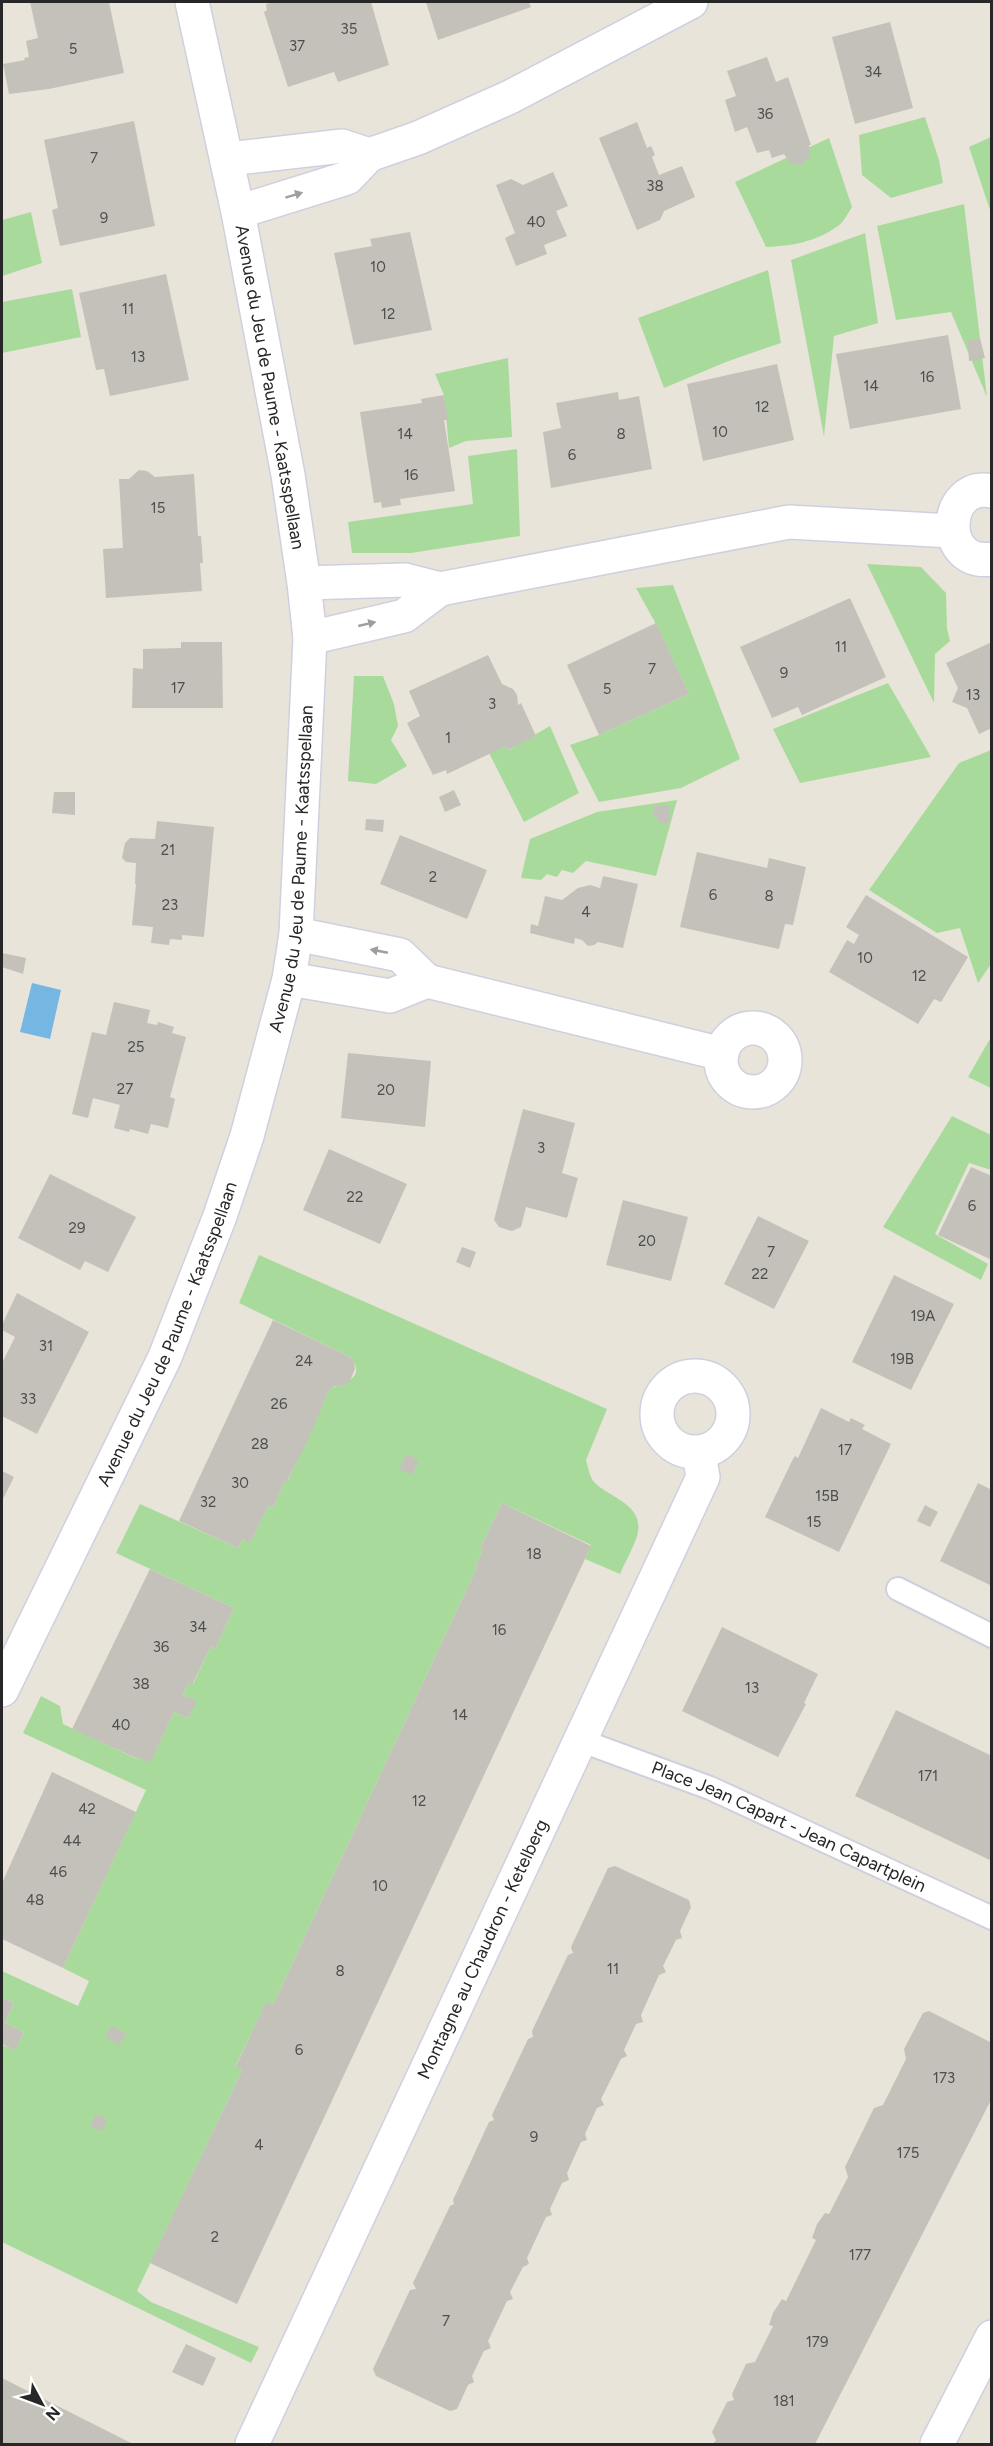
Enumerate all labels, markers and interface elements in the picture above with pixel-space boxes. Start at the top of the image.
house number: 35 [341,20,357,38]
house number: 37 [289,37,305,55]
house number: 5 [69,40,77,58]
house number: 34 [864,63,882,81]
house number: 36 [757,105,774,123]
house number: 7 [90,149,98,167]
house number: 38 [646,177,664,195]
one-way arrow [285,190,303,199]
house number: 9 [100,209,108,227]
house number: 40 [527,213,545,231]
street label: Avenue du Jeu de Paume - Kaatsspellaan [231,223,309,551]
house number: 10 [370,258,386,276]
house number: 11 [122,300,134,318]
house number: 12 [381,305,395,323]
house number: 13 [131,348,145,366]
house number: 16 [920,368,935,386]
house number: 14 [863,377,879,395]
house number: 12 [755,398,769,416]
house number: 10 [712,423,728,441]
house number: 14 [397,425,413,443]
house number: 8 [616,425,626,443]
house number: 6 [568,446,577,464]
house number: 16 [404,466,419,484]
house number: 15 [151,499,165,517]
one-way arrow [357,619,376,629]
house number: 11 [835,638,847,656]
house number: 7 [648,660,656,678]
house number: 9 [780,664,788,682]
house number: 17 [171,679,185,697]
house number: 5 [603,680,611,698]
house number: 13 [966,686,980,704]
house number: 3 [488,695,496,713]
street label: Avenue du Jeu de Paume - Kaatsspellaan [264,705,318,1035]
house number: 1 [445,729,451,747]
house number: 21 [161,841,175,859]
house number: 2 [429,868,437,886]
house number: 6 [709,886,718,904]
house number: 8 [764,887,774,905]
house number: 23 [162,896,178,914]
house number: 4 [581,903,591,921]
one-way arrow [369,946,388,955]
house number: 10 [857,949,873,967]
house number: 12 [912,967,926,985]
house number: 25 [127,1038,145,1056]
house number: 27 [117,1080,133,1098]
house number: 20 [377,1081,395,1099]
house number: 3 [537,1139,545,1157]
street label: Avenue du Jeu de Paume - Kaatsspellaan [92,1179,242,1490]
house number: 22 [347,1188,363,1206]
house number: 6 [968,1197,977,1215]
house number: 29 [69,1219,85,1237]
house number: 20 [638,1232,656,1250]
house number: 7 [767,1243,775,1261]
house number: 22 [752,1265,768,1283]
house number: 19A [911,1307,935,1325]
house number: 31 [39,1337,53,1355]
house number: 19B [890,1350,914,1368]
house number: 24 [295,1352,313,1370]
house number: 33 [20,1390,36,1408]
house number: 26 [271,1395,288,1413]
house number: 28 [251,1435,269,1453]
house number: 17 [838,1441,852,1459]
house number: 30 [231,1474,249,1492]
house number: 15B [815,1487,839,1505]
house number: 32 [200,1493,216,1511]
house number: 15 [807,1513,821,1531]
house number: 18 [526,1545,542,1563]
house number: 34 [189,1618,207,1636]
house number: 16 [492,1621,507,1639]
house number: 36 [153,1638,170,1656]
house number: 38 [132,1675,150,1693]
house number: 13 [745,1679,759,1697]
house number: 14 [452,1706,468,1724]
house number: 40 [112,1716,130,1734]
street label: Place Jean Capart - Jean Capartplein [649,1757,930,1897]
house number: 171 [918,1767,938,1785]
house number: 12 [412,1792,426,1810]
house number: 42 [78,1800,96,1818]
street label: Montagne au Chaudron - Ketelberg [413,1816,553,2083]
house number: 44 [63,1832,81,1850]
house number: 46 [49,1863,67,1881]
house number: 10 [372,1877,388,1895]
house number: 48 [26,1891,44,1909]
house number: 11 [607,1960,619,1978]
house number: 8 [335,1962,345,1980]
house number: 6 [295,2041,304,2059]
house number: 173 [933,2069,955,2087]
house number: 9 [530,2128,538,2146]
house number: 4 [254,2136,264,2154]
house number: 175 [897,2144,919,2162]
house number: 2 [211,2228,219,2246]
house number: 177 [849,2246,871,2264]
house number: 7 [442,2312,450,2330]
house number: 179 [806,2333,828,2351]
north arrow [12,2374,72,2434]
house number: 181 [773,2392,795,2410]
text: N [42,2403,64,2424]

